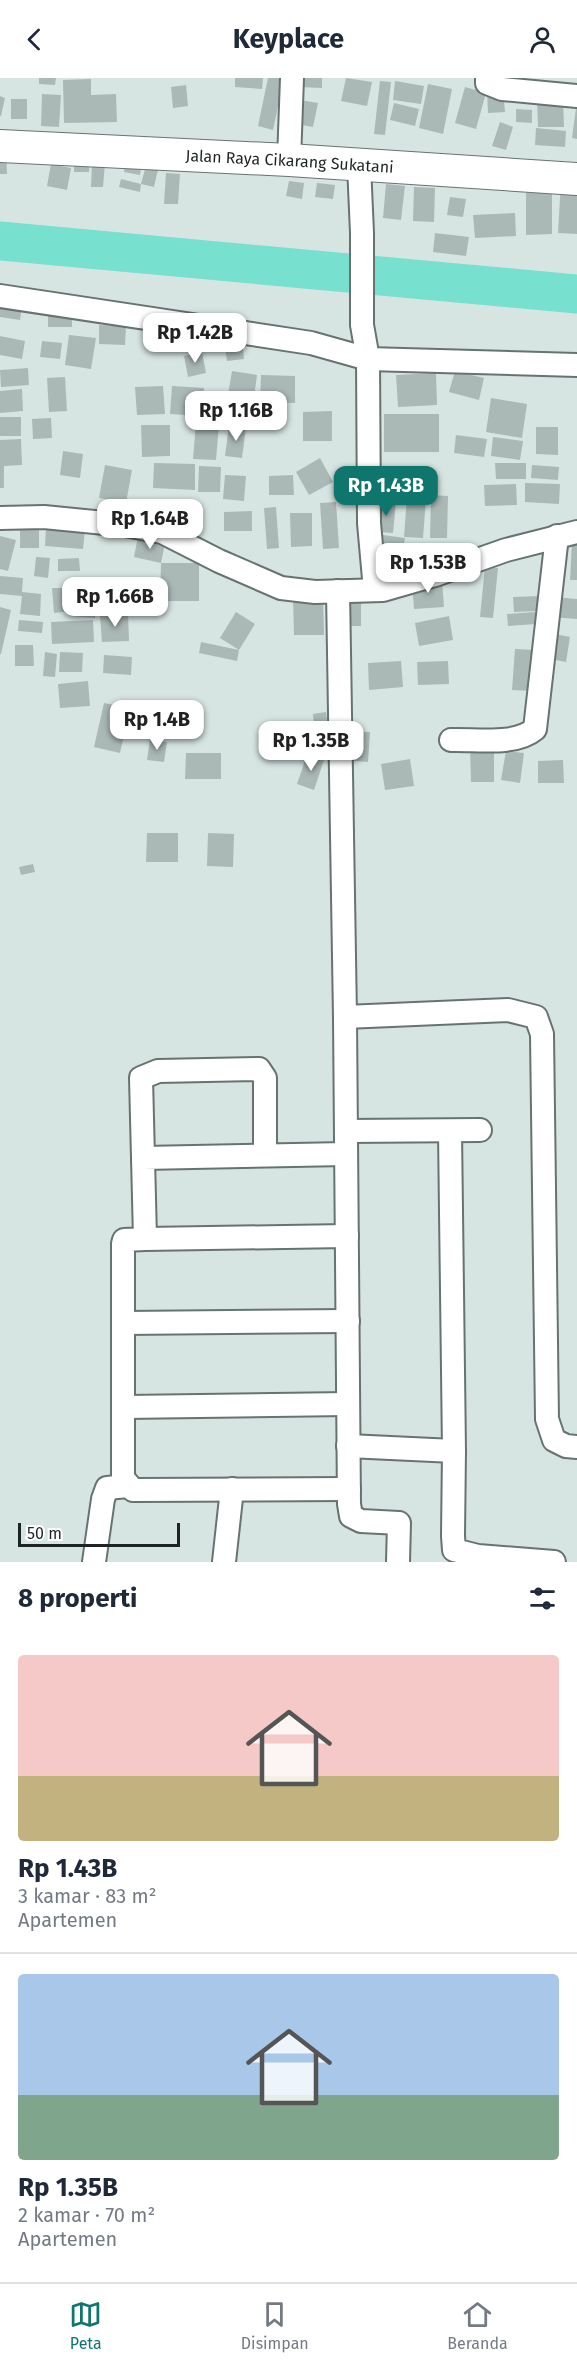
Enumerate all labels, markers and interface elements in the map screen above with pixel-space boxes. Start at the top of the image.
icon: back [18,23,51,56]
text: Keyplace [233,23,344,55]
icon: person [526,23,559,56]
street label: Jalan Raya Cikarang Sukatani [185,145,394,176]
pin: Rp 1.42B [133,313,257,364]
text: Rp 1.42B [157,320,233,344]
pin: Rp 1.16B [174,391,298,442]
text: Rp 1.16B [199,398,273,422]
pin: Rp 1.43B [324,466,448,517]
text: Rp 1.43B [348,473,424,497]
pin: Rp 1.64B [88,499,212,550]
text: Rp 1.64B [111,506,189,530]
pin: Rp 1.53B [366,543,490,594]
text: Rp 1.53B [390,550,466,574]
pin: Rp 1.66B [53,577,177,628]
text: Rp 1.66B [76,584,154,608]
pin: Rp 1.4B [102,700,212,751]
text: Rp 1.4B [124,707,190,731]
pin: Rp 1.35B [249,721,373,772]
text: Rp 1.35B [273,728,349,752]
scale bar [18,1520,180,1548]
text: 50 m [27,1524,62,1543]
icon: filters [526,1582,559,1615]
text: 8 properti [18,1583,137,1614]
icon: home [235,1694,343,1802]
text: Rp 1.43B [18,1853,117,1884]
text: 3 kamar · 83 m² [18,1884,157,1908]
text: Apartemen [18,1908,117,1932]
icon: home [235,2013,343,2121]
text: Rp 1.35B [18,2172,118,2203]
text: 2 kamar · 70 m² [18,2203,155,2227]
text: Apartemen [18,2227,117,2251]
tab: Peta [69,2298,102,2353]
tab: Disimpan [241,2298,309,2353]
tab: Beranda [447,2298,508,2353]

